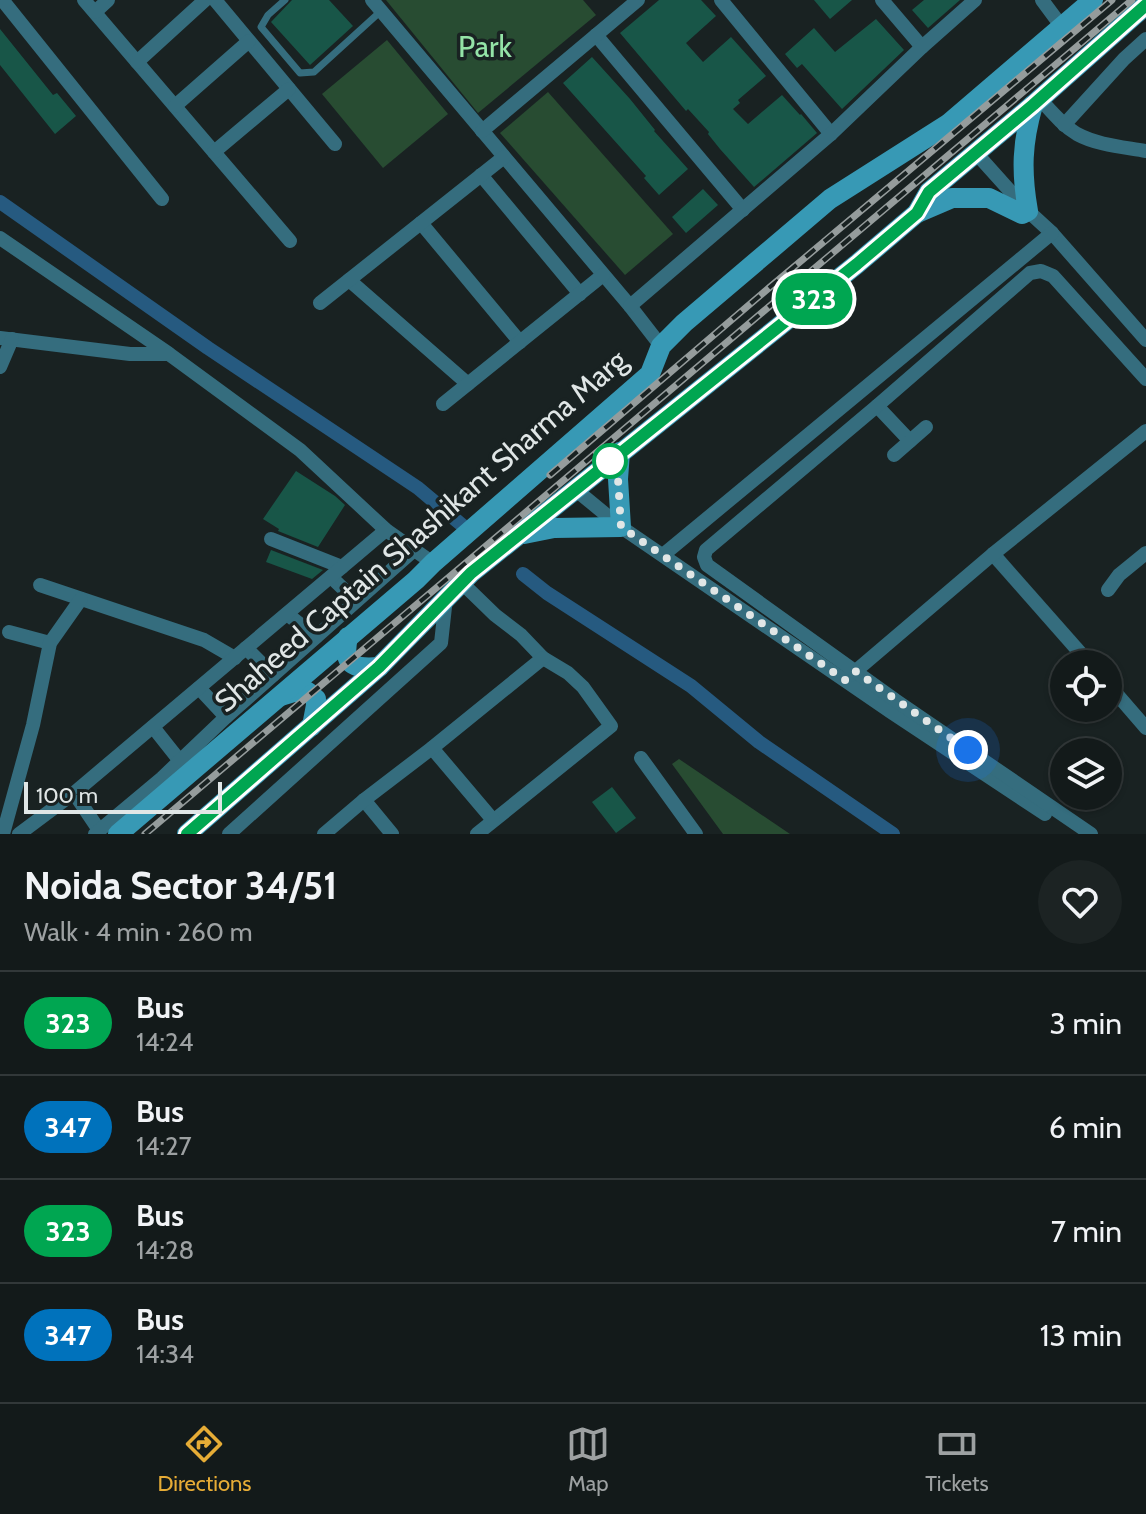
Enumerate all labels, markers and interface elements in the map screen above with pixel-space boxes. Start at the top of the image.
park label: Park [458,28,513,65]
line badge: 323 [768,273,860,325]
text: 323 [792,282,837,316]
street label: Shaheed Captain Shashikant Sharma Marg [207,341,635,720]
unlabelled marker [593,444,627,478]
map controls [1050,650,1122,810]
button: locate [1050,650,1122,722]
your location [948,730,988,770]
button: layers [1050,738,1122,810]
scale bar [24,778,222,814]
text: 100 m [36,782,98,809]
button: heart [1038,860,1122,944]
text: Noida Sector 34/51 [24,862,337,909]
text: Walk · 4 min · 260 m [24,916,253,948]
text: Bus [136,989,184,1026]
text: 3 min [1050,1005,1122,1042]
text: 323 [46,1006,91,1040]
text: 14:24 [136,1026,194,1058]
text: Bus [136,1093,184,1130]
text: 6 min [1049,1109,1122,1146]
text: 347 [45,1110,91,1144]
text: 14:27 [136,1130,192,1162]
text: Bus [136,1197,184,1234]
text: 7 min [1051,1213,1122,1250]
text: 323 [46,1214,91,1248]
text: 14:28 [136,1234,194,1266]
text: Bus [136,1301,184,1338]
text: 13 min [1040,1317,1122,1354]
text: 347 [45,1318,91,1352]
text: 14:34 [136,1338,194,1370]
tab: Directions [157,1422,251,1497]
tab: Map [566,1422,610,1497]
tab: Tickets [925,1422,989,1497]

